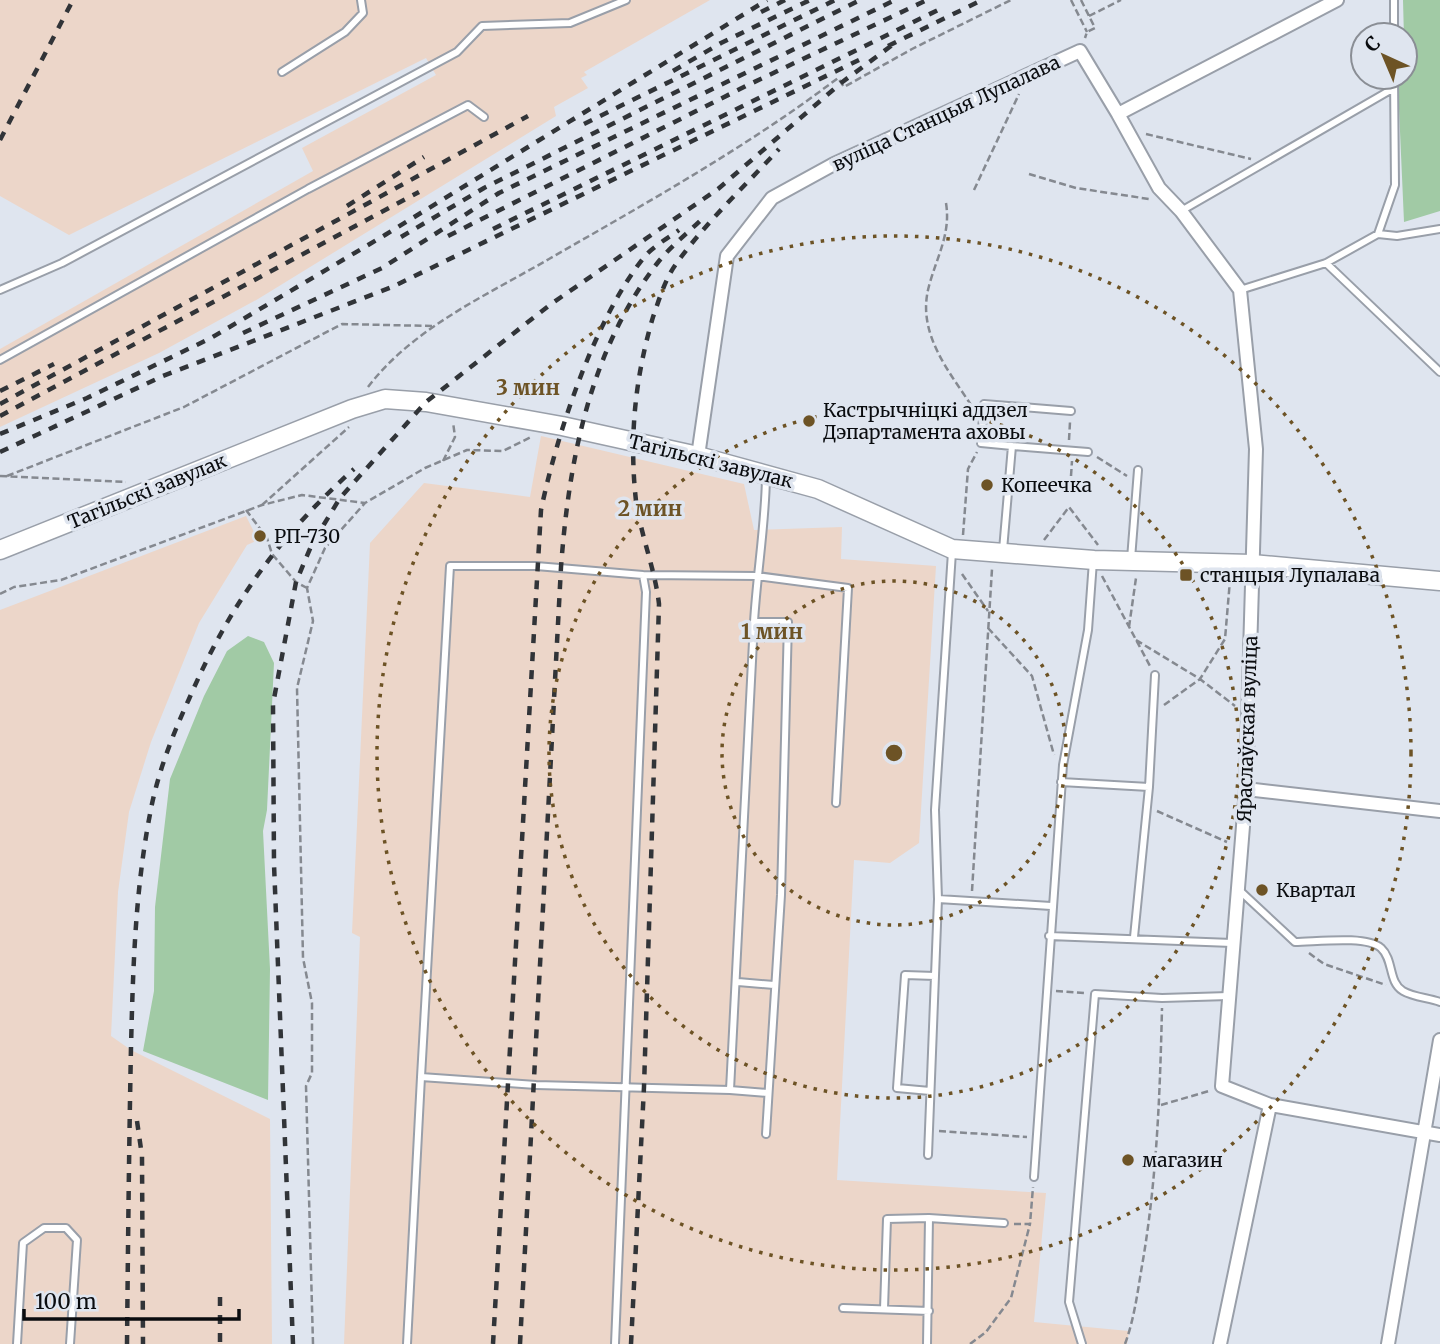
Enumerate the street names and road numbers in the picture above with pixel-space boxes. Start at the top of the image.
street label: вуліца Станцыя Лупалава [828,50,1064,176]
street label: Тагільскі завулак [626,429,796,493]
street label: Тагільскі завулак [64,448,230,534]
street label: Яраслаўская вуліца [1232,635,1262,823]

